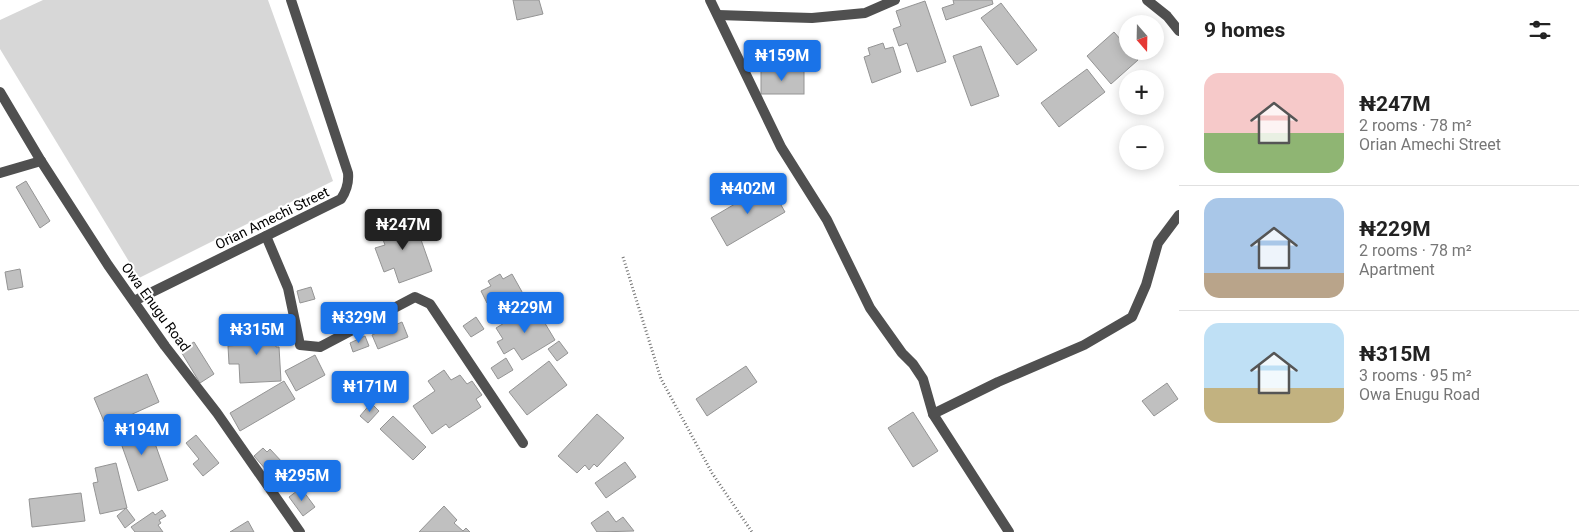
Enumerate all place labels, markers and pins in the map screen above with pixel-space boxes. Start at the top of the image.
pin: ₦159M [747,39,817,82]
pin: ₦402M [713,172,783,215]
pin: ₦247M [368,208,438,251]
pin: ₦229M [490,292,560,334]
pin: ₦329M [324,302,394,344]
pin: ₦315M [222,314,292,356]
pin: ₦171M [335,370,405,413]
pin: ₦194M [107,414,177,456]
pin: ₦295M [267,460,337,502]

